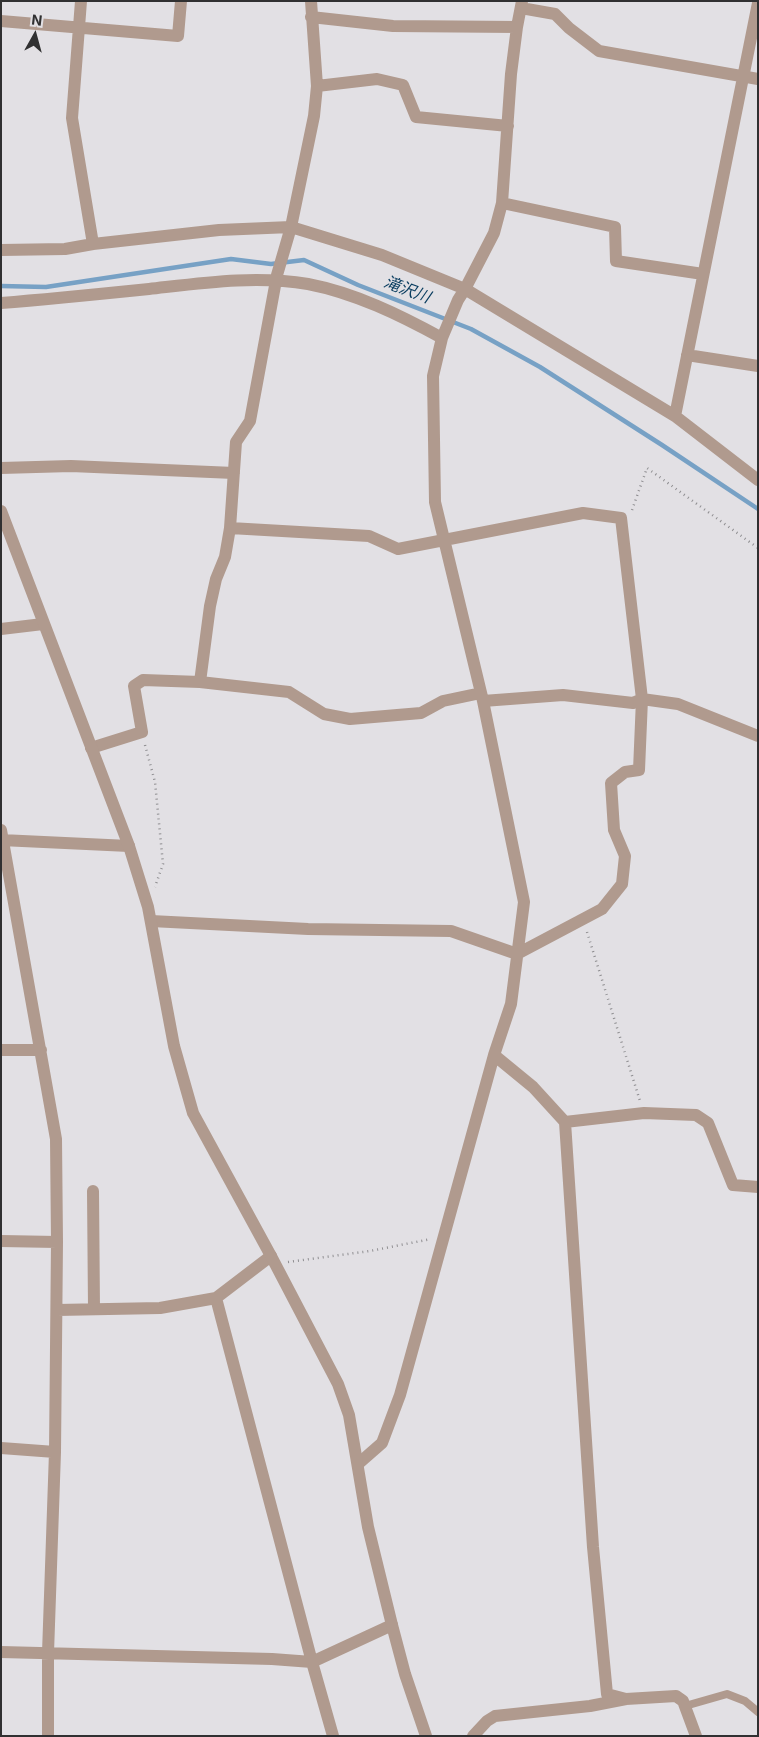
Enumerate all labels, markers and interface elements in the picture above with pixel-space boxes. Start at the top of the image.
north arrow [10,10,60,60]
text: N [31,11,43,29]
water label: 滝沢川 [381,272,433,308]

